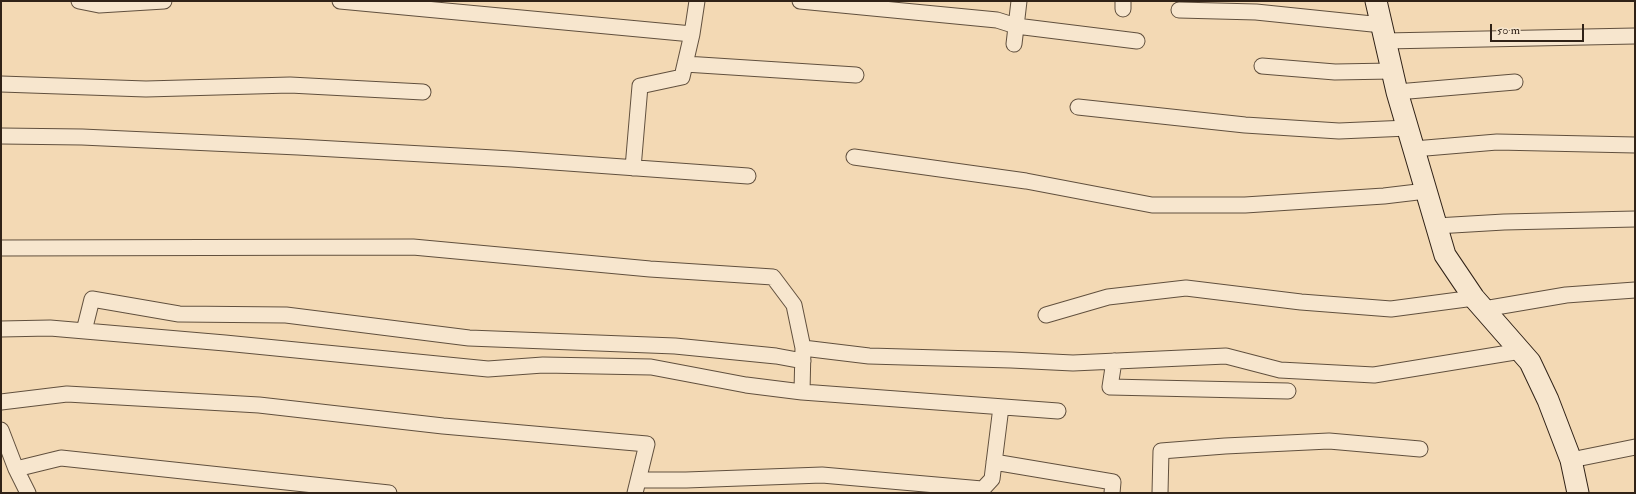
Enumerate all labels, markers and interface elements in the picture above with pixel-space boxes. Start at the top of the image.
scale bar [1492,16,1586,42]
text: 50 m [1497,23,1520,38]

